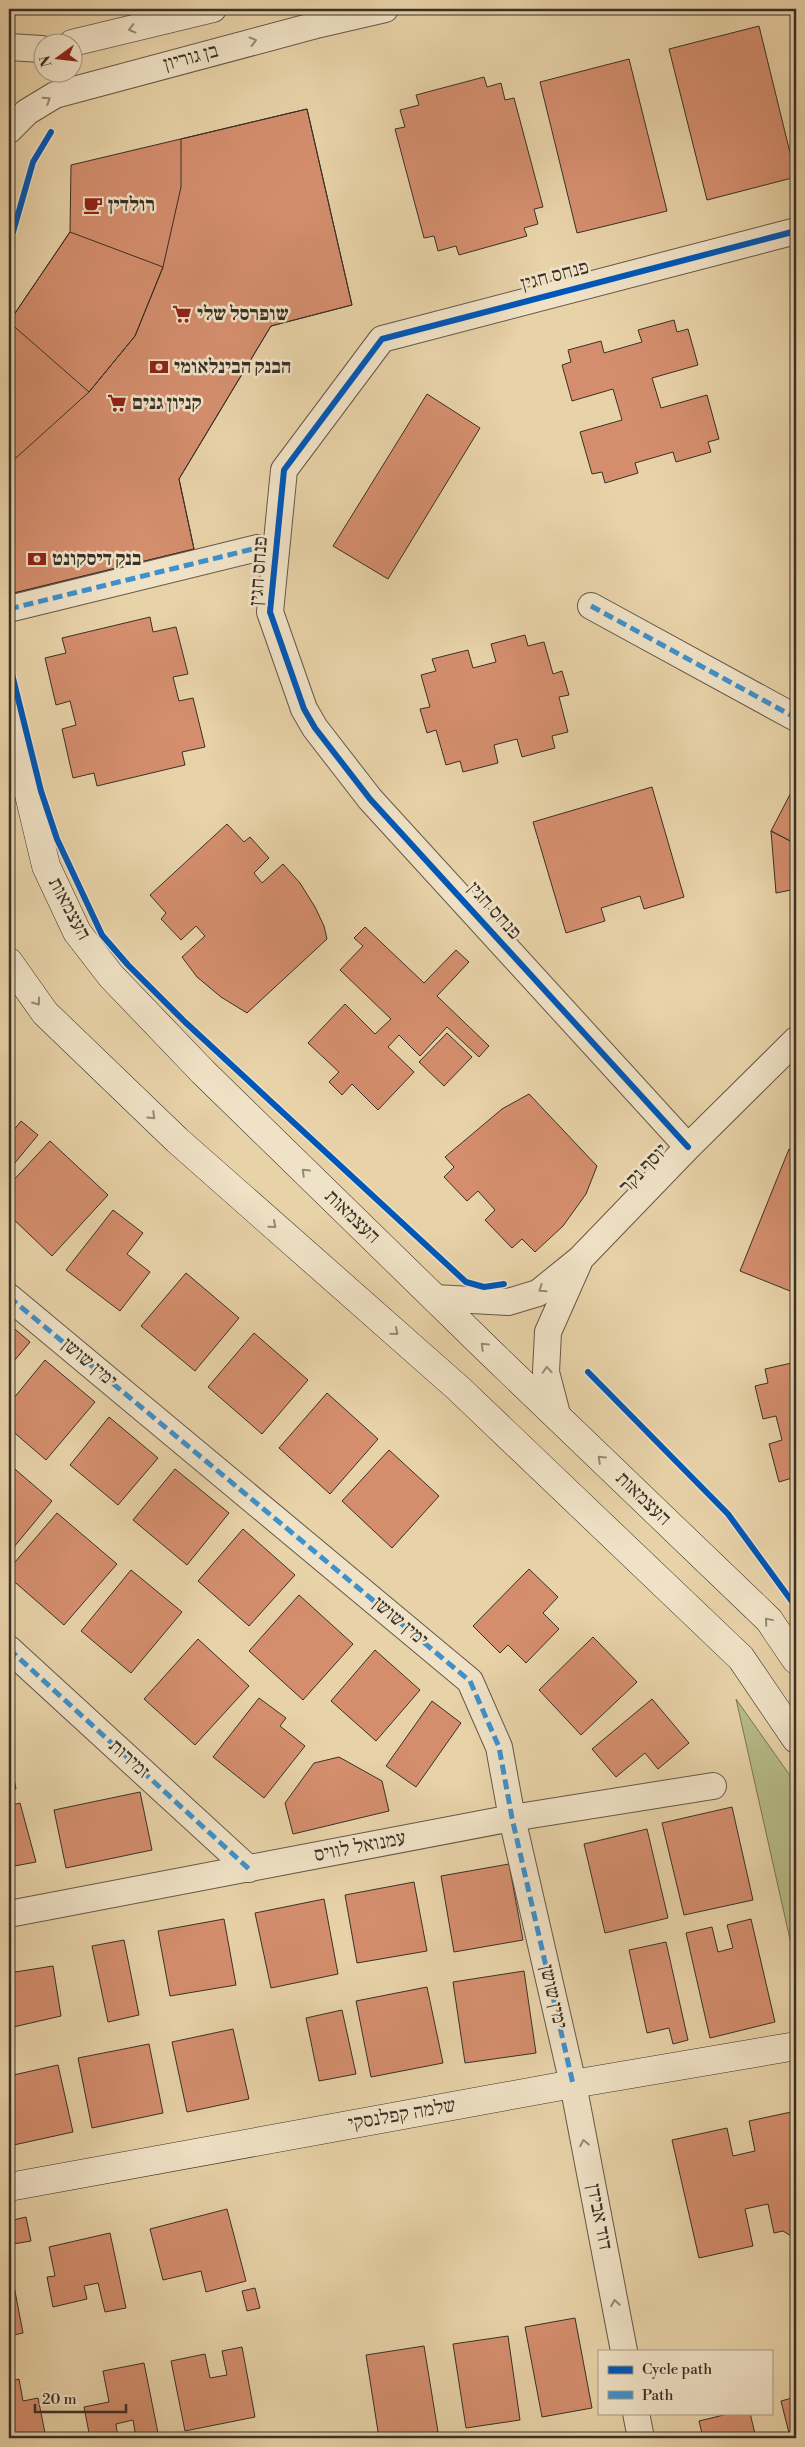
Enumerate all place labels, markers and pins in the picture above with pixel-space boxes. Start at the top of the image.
place label: רולדין [108,193,155,218]
cafe icon: רולדין [82,194,104,216]
place label: שופרסל שלי [197,302,289,327]
supermarket icon: שופרסל שלי [171,303,193,325]
place label: הבנק הבינלאומי [174,355,291,380]
bank icon: הבנק הבינלאומי [148,356,170,378]
place label: קניון גנים [132,391,202,416]
supermarket icon: קניון גנים [106,392,128,414]
place label: בנק דיסקונט [52,547,142,572]
bank icon: בנק דיסקונט [26,548,48,570]

